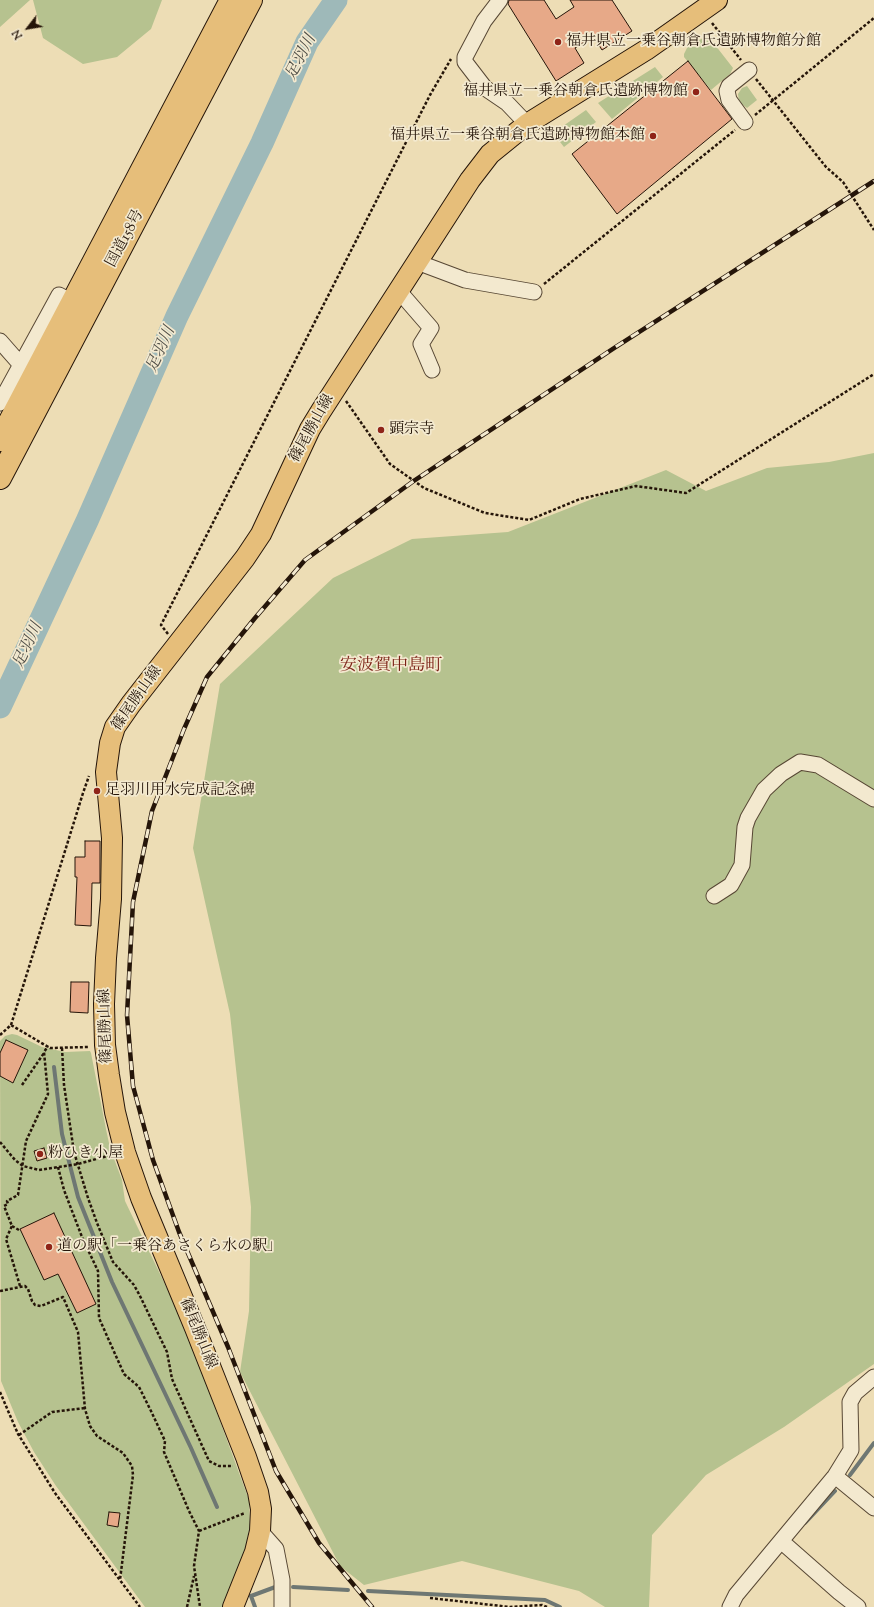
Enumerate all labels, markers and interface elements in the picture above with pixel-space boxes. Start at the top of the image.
north arrow [8,8,48,48]
text: N [9,26,27,42]
water label: 足羽川 [283,32,321,84]
place label: 福井県立一乗谷朝倉氏遺跡博物館分館 [566,33,821,51]
marker: 福井県立一乗谷朝倉氏遺跡博物館分館 [553,37,563,47]
place label: 福井県立一乗谷朝倉氏遺跡博物館 [463,83,688,101]
marker: 福井県立一乗谷朝倉氏遺跡博物館 [691,87,701,97]
place label: 福井県立一乗谷朝倉氏遺跡博物館本館 [390,127,645,145]
marker: 福井県立一乗谷朝倉氏遺跡博物館本館 [648,131,658,141]
street label: 国道158号 [103,207,149,271]
water label: 足羽川 [143,324,181,376]
street label: 篠尾勝山線 [287,392,339,466]
place label: 顕宗寺 [389,421,434,439]
marker: 顕宗寺 [376,425,386,435]
water label: 足羽川 [10,620,48,672]
district label: 安波賀中島町 [340,657,442,677]
street label: 篠尾勝山線 [109,663,167,735]
place label: 足羽川用水完成記念碑 [105,782,255,800]
marker: 足羽川用水完成記念碑 [92,786,102,796]
street label: 篠尾勝山線 [97,988,117,1064]
place label: 粉ひき小屋 [48,1145,123,1163]
marker: 粉ひき小屋 [35,1149,45,1159]
place label: 道の駅「一乗谷あさくら水の駅」 [57,1238,282,1256]
marker: 道の駅「一乗谷あさくら水の駅」 [44,1242,54,1252]
street label: 篠尾勝山線 [175,1296,219,1372]

